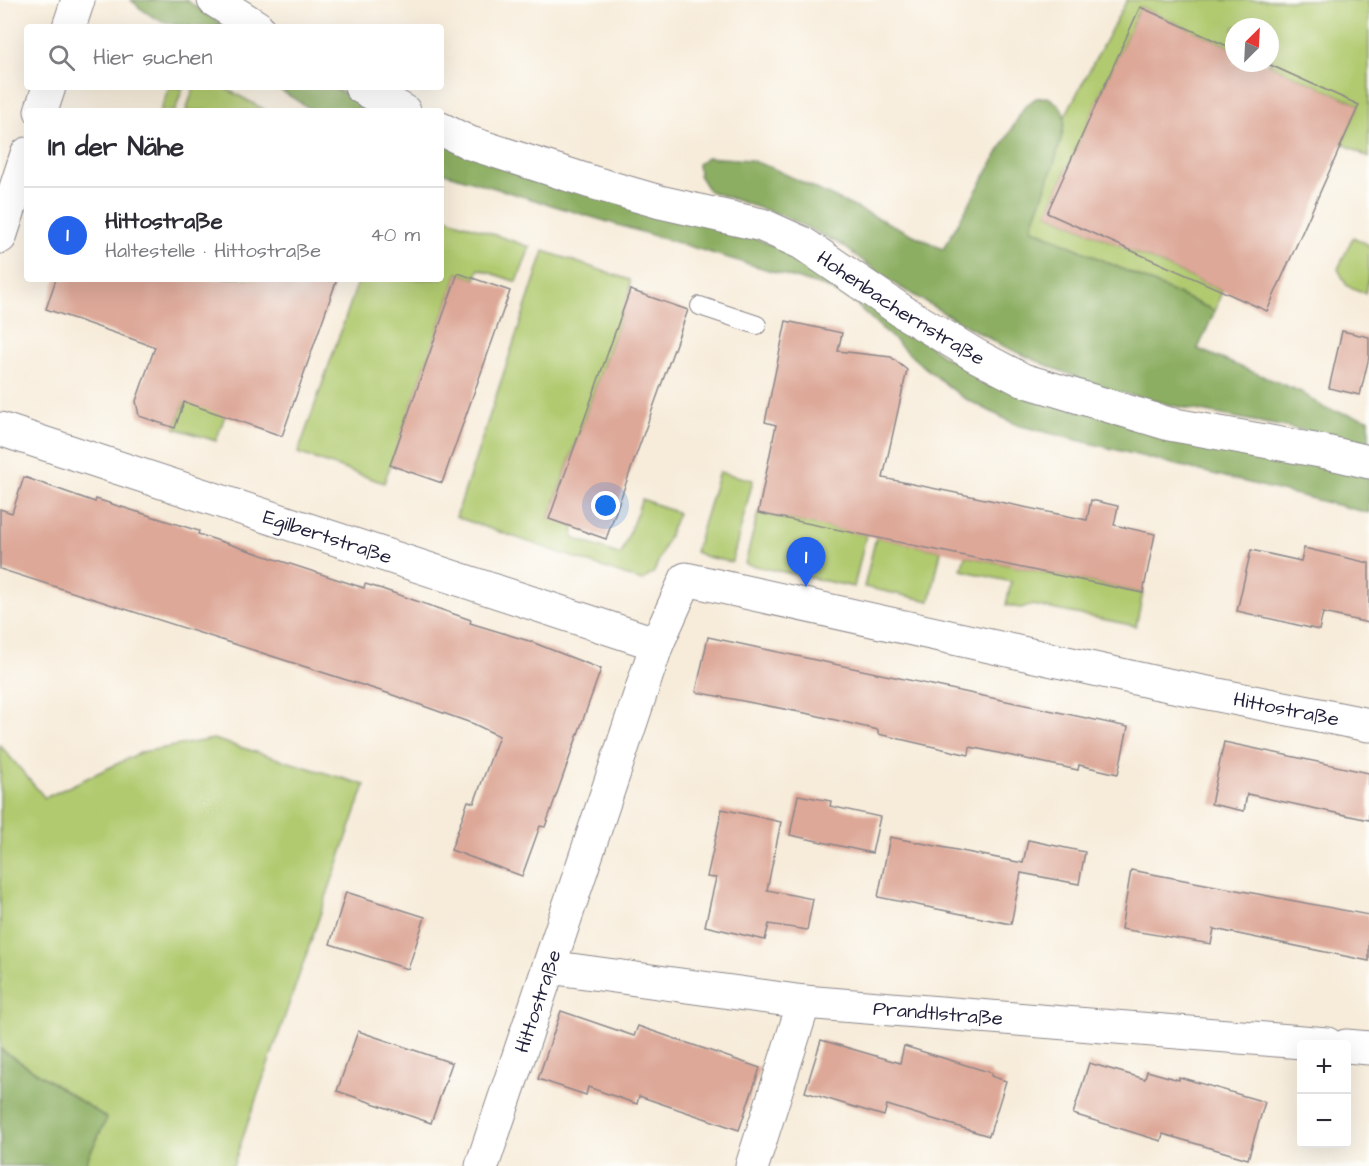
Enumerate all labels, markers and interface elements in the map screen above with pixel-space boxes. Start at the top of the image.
north arrow [1225,18,1279,72]
search box [24,24,444,90]
icon: search [45,41,78,74]
text: Hier suchen [93,42,212,73]
text: In der Nähe [48,129,184,165]
text: Hittostraße [105,206,223,237]
text: 1 [66,221,69,249]
text: 40 m [370,221,420,249]
text: Haltestelle · Hittostraße [105,237,321,265]
street label: Hohenbachernstraße [811,244,990,373]
your location [591,491,620,520]
street label: Egilbertstraße [260,503,396,571]
pin: 1 [786,538,826,587]
street label: Hittostraße [1231,685,1342,734]
street label: Hittostraße [508,946,569,1057]
street label: Prandtlstraße [872,995,1004,1033]
map controls [1297,1040,1351,1148]
button: + [1297,1040,1351,1094]
button: − [1297,1094,1351,1148]

